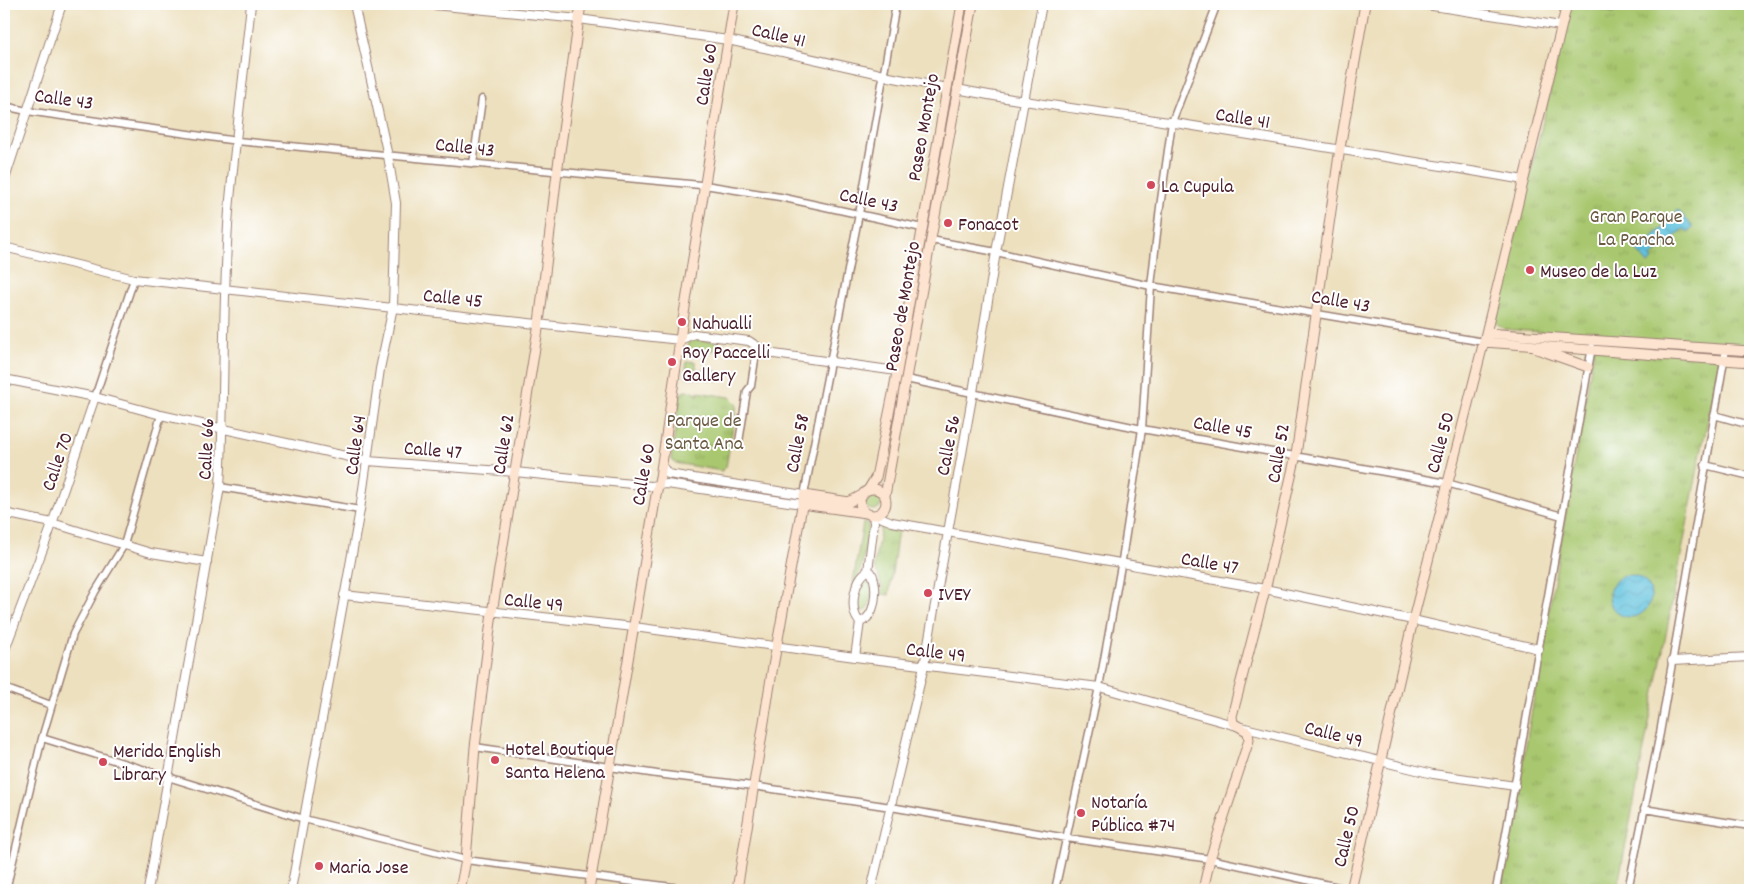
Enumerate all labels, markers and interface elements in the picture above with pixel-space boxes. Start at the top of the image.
street label: Calle 41 [748,17,808,57]
street label: Calle 60 [689,41,727,108]
street label: Paseo Montejo [902,71,948,184]
street label: Calle 43 [32,83,95,119]
street label: Calle 41 [1213,102,1272,138]
street label: Calle 43 [434,132,496,166]
place label: La Cupula [1161,174,1234,202]
marker: La Cupula [1145,179,1157,191]
street label: Calle 43 [836,182,900,222]
park label: Gran Parque La Pancha [1590,204,1683,255]
place label: Fonacot [958,212,1019,240]
marker: Fonacot [942,217,954,229]
street label: Paseo de Montejo [879,239,929,374]
place label: Museo de la Luz [1540,259,1657,287]
marker: Museo de la Luz [1524,264,1536,276]
street label: Calle 45 [422,283,484,317]
street label: Calle 43 [1309,284,1372,322]
place label: Nahualli [692,311,752,339]
marker: Nahualli [676,316,688,328]
place label: Roy Paccelli Gallery [682,340,770,391]
marker: Roy Paccelli Gallery [666,356,678,368]
park label: Parque de Santa Ana [665,408,744,459]
street label: Calle 50 [1420,409,1463,477]
street label: Calle 45 [1191,410,1254,448]
street label: Calle 62 [486,412,524,477]
street label: Calle 58 [780,412,818,475]
street label: Calle 56 [930,413,970,478]
street label: Calle 64 [339,414,375,477]
street label: Calle 66 [192,418,224,481]
street label: Calle 52 [1261,421,1299,486]
street label: Calle 70 [36,429,82,495]
street label: Calle 47 [403,436,463,468]
street label: Calle 60 [626,441,664,508]
street label: Calle 47 [1178,546,1241,584]
place label: IVEY [938,582,971,610]
street label: Calle 49 [503,587,565,621]
marker: IVEY [922,587,934,599]
street label: Calle 49 [904,636,967,672]
street label: Calle 49 [1301,715,1366,757]
place label: Hotel Boutique Santa Helena [505,737,614,788]
place label: Merida English Library [113,739,221,790]
marker: Hotel Boutique Santa Helena [489,754,501,766]
marker: Merida English Library [97,756,109,768]
place label: Notaría Pública #74 [1091,790,1175,841]
street label: Calle 50 [1327,803,1369,870]
marker: Notaría Pública #74 [1075,807,1087,819]
place label: Maria Jose [329,855,409,883]
marker: Maria Jose [313,860,325,872]

